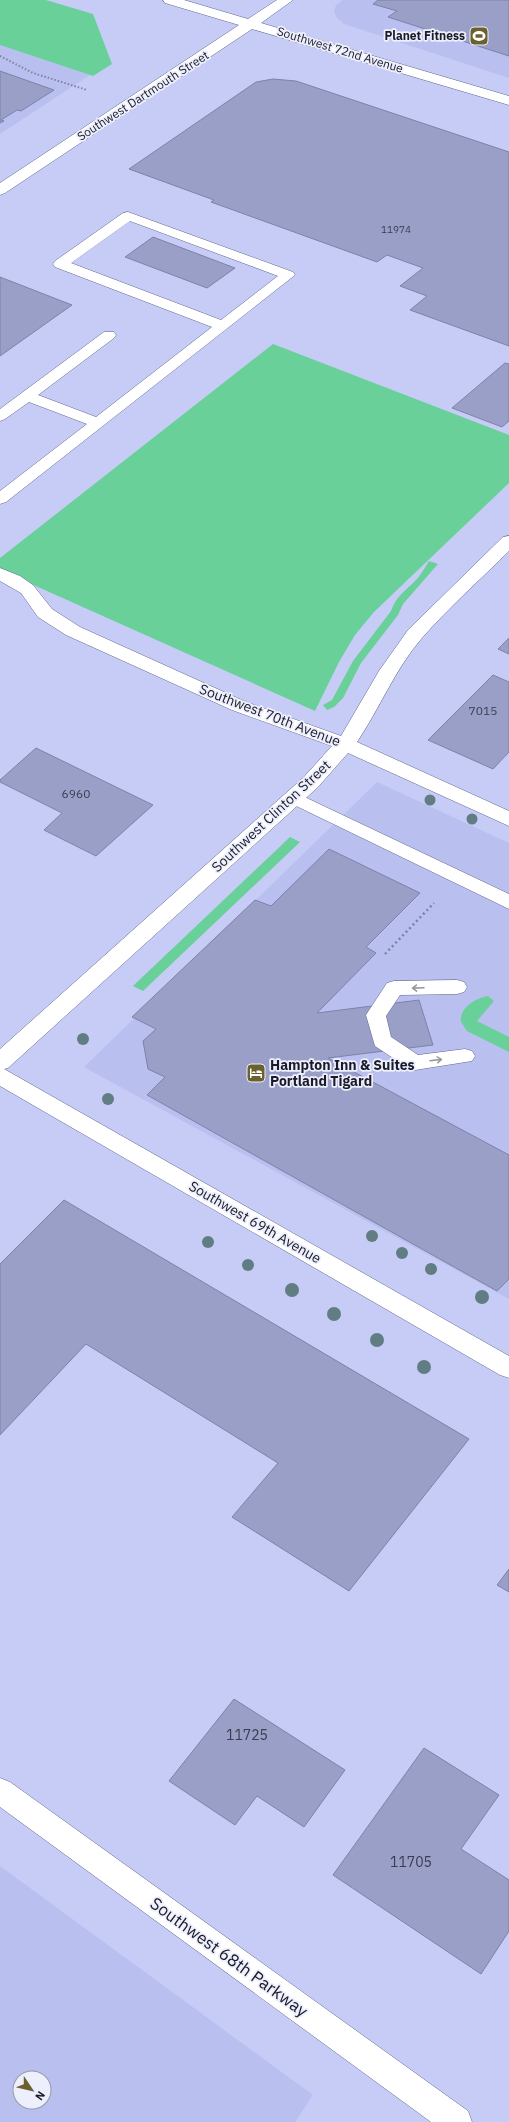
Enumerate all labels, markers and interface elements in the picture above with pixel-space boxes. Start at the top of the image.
street label: Southwest 72nd Avenue [275,23,405,76]
sports icon: Planet Fitness [468,25,490,47]
place label: Planet Fitness [384,28,465,43]
street label: Southwest Dartmouth Street [74,47,211,144]
house number: 11974 [381,223,411,236]
street label: Southwest 70th Avenue [197,680,343,750]
house number: 7015 [469,703,497,718]
street label: Southwest Clinton Street [208,756,334,876]
house number: 6960 [62,786,90,801]
one-way arrow [412,984,425,991]
place label: Hampton Inn & Suites Portland Tigard [270,1056,415,1090]
one-way arrow [429,1056,442,1064]
hotel icon: Hampton Inn & Suites Portland Tigard [245,1062,267,1084]
street label: Southwest 69th Avenue [186,1177,325,1267]
house number: 11725 [226,1726,268,1744]
house number: 11705 [390,1853,432,1871]
street label: Southwest 68th Parkway [146,1892,313,2022]
north arrow [12,2070,52,2110]
text: N [32,2088,48,2103]

